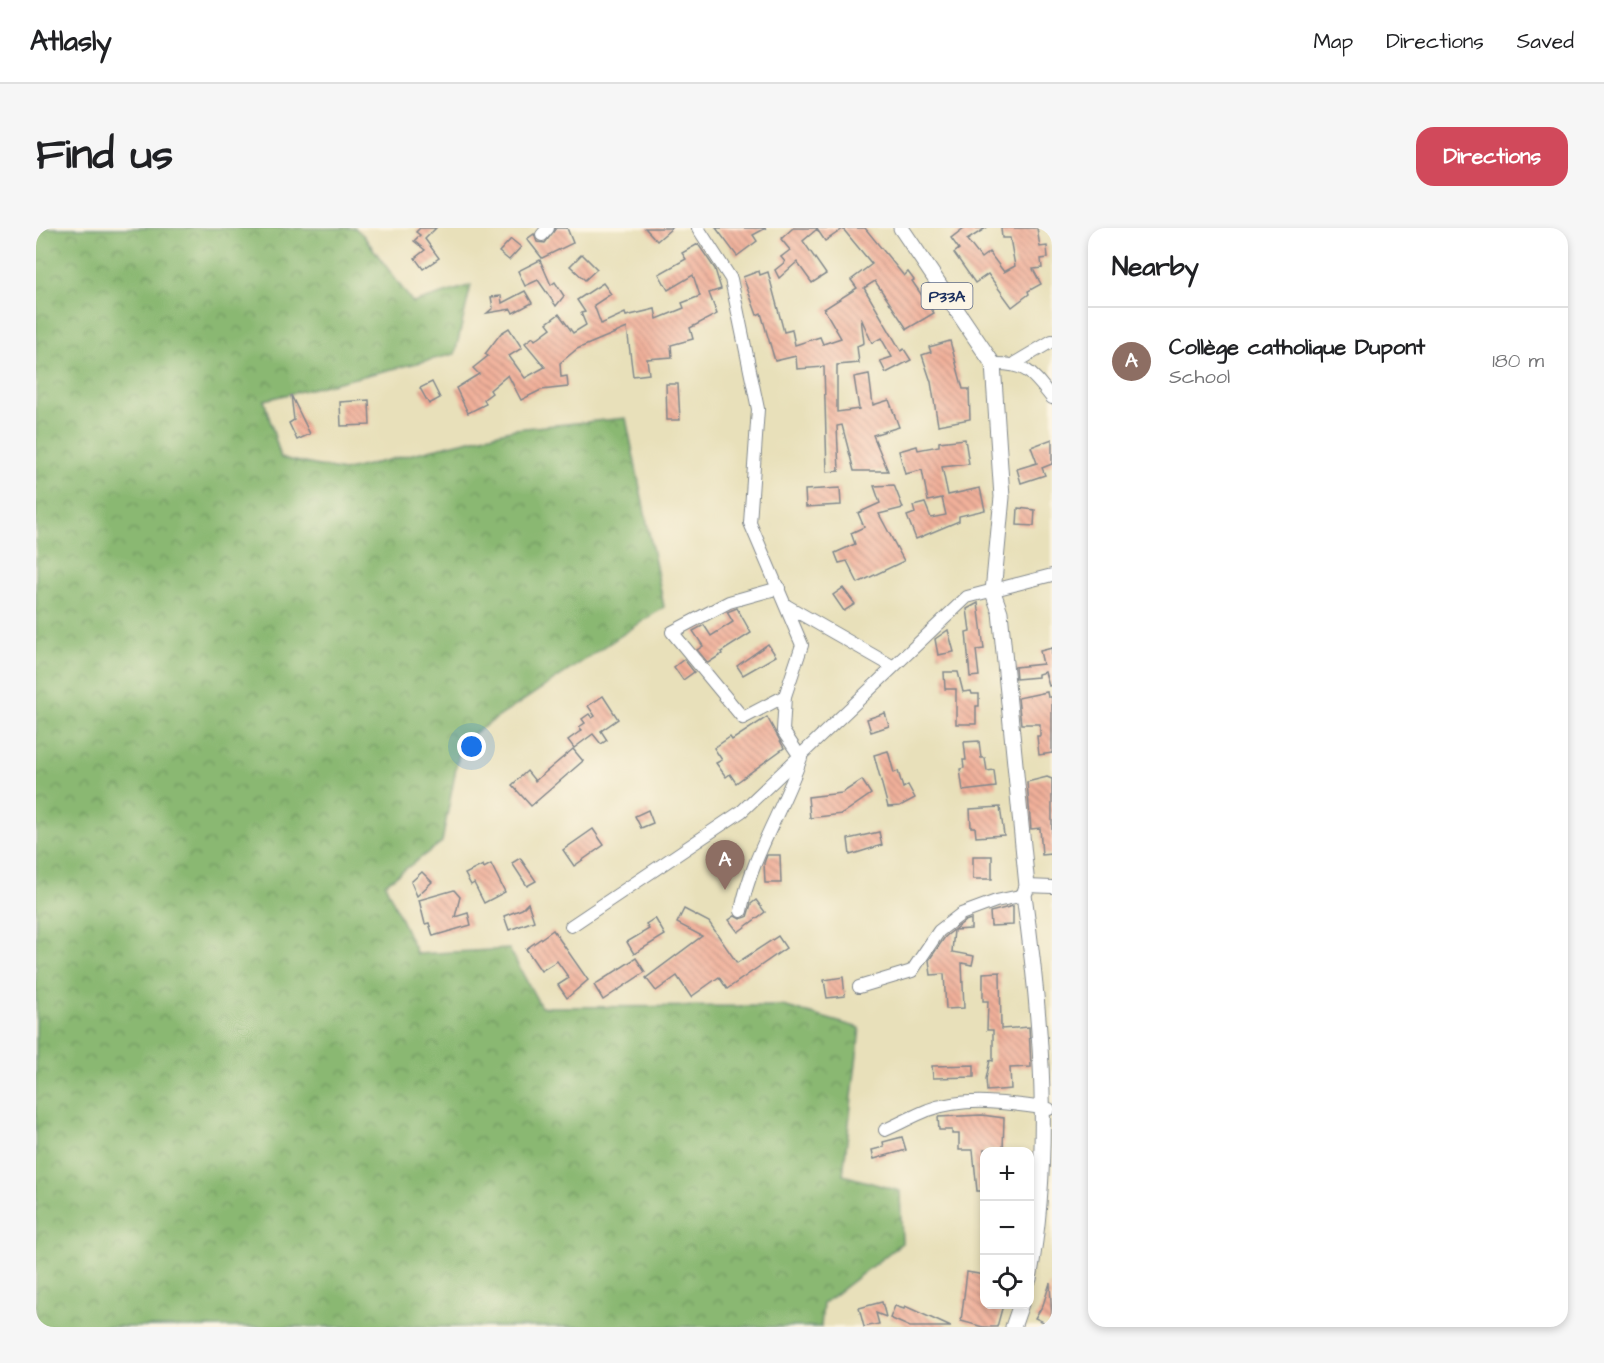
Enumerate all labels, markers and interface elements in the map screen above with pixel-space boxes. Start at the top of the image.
text: Atlasly [30,22,112,61]
text: Map [1313,27,1353,56]
text: Directions [1386,27,1484,56]
text: Saved [1517,27,1574,56]
text: Find us [36,127,173,185]
button: Directions [1416,127,1568,186]
text: Nearby [1112,249,1199,285]
road number: P33A [922,283,972,309]
text: Collège catholique Dupont [1169,332,1425,363]
text: A [1125,347,1138,375]
text: 180 m [1492,347,1544,375]
text: School [1169,363,1230,391]
your location [457,732,486,761]
pin: A [706,840,744,890]
map controls [980,1147,1034,1309]
button: + [980,1147,1034,1201]
button: − [980,1201,1034,1255]
button: locate [980,1255,1034,1309]

